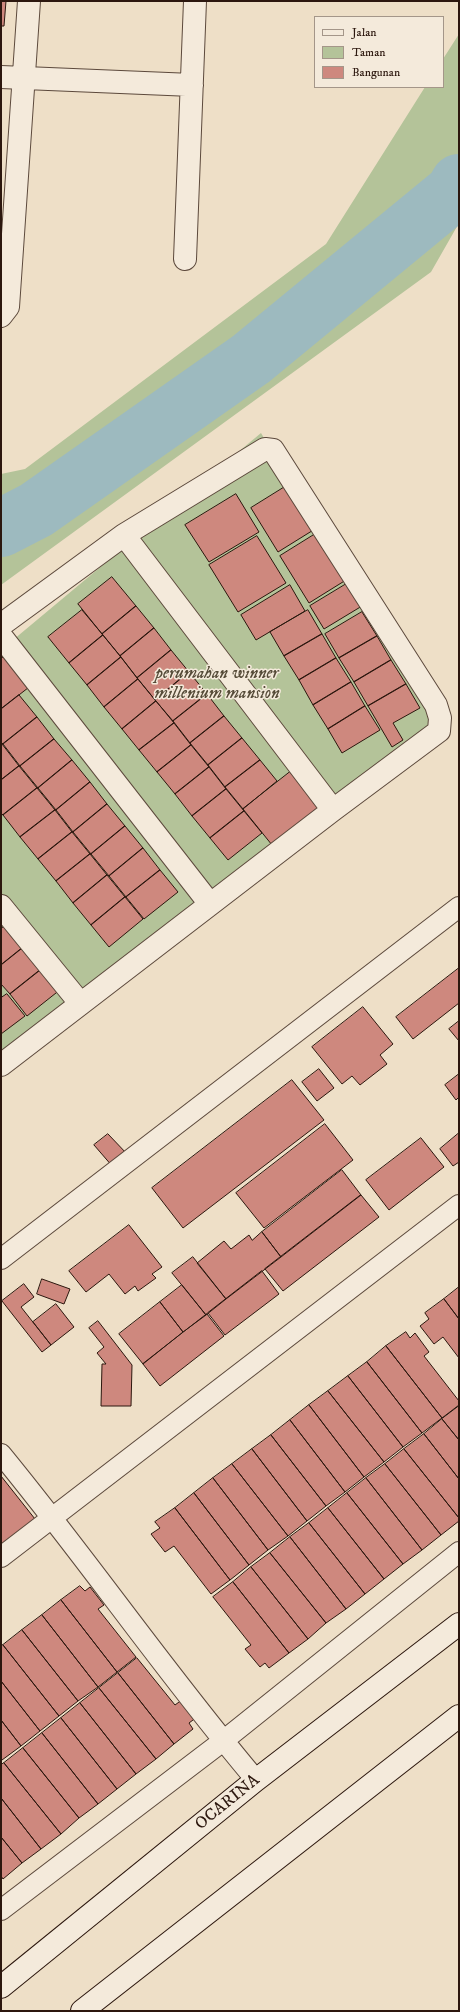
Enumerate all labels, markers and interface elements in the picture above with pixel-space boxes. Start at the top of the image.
legend [314,16,444,88]
text: Jalan [352,25,377,40]
text: Taman [352,45,386,60]
text: Bangunan [352,65,400,80]
park label: perumahan winner millenium mansion [154,664,280,704]
street label: OCARINA [192,1771,264,1835]

